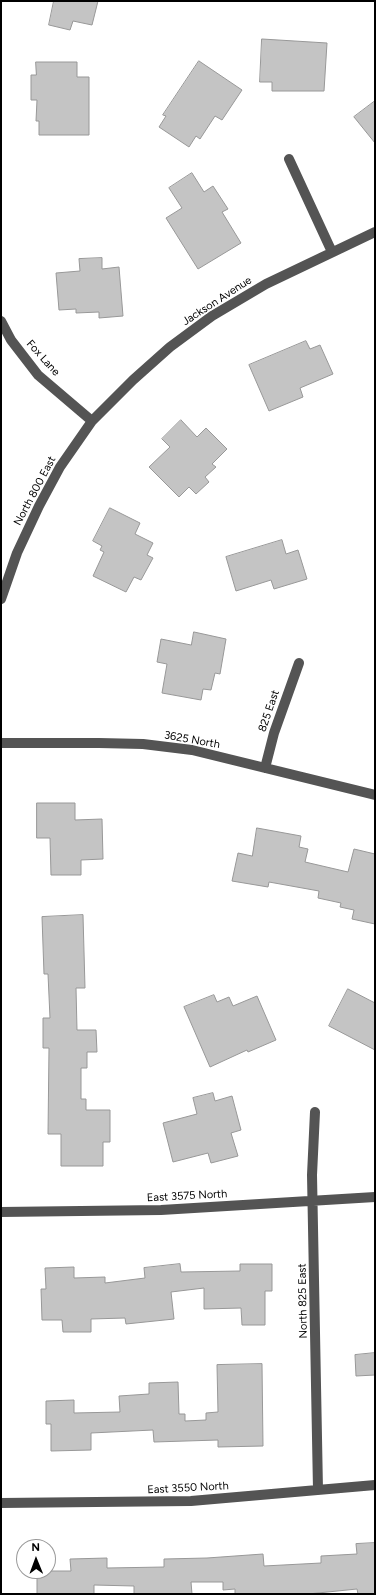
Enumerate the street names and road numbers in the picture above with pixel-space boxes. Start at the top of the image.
street label: Jackson Avenue [180,274,254,328]
street label: Fox Lane [23,337,63,379]
street label: North 800 East [11,454,59,528]
street label: 825 East [256,688,282,734]
street label: 3625 North [163,729,221,751]
street label: East 3575 North [147,1187,227,1205]
street label: North 825 East [296,1263,310,1339]
street label: East 3550 North [147,1479,229,1497]

